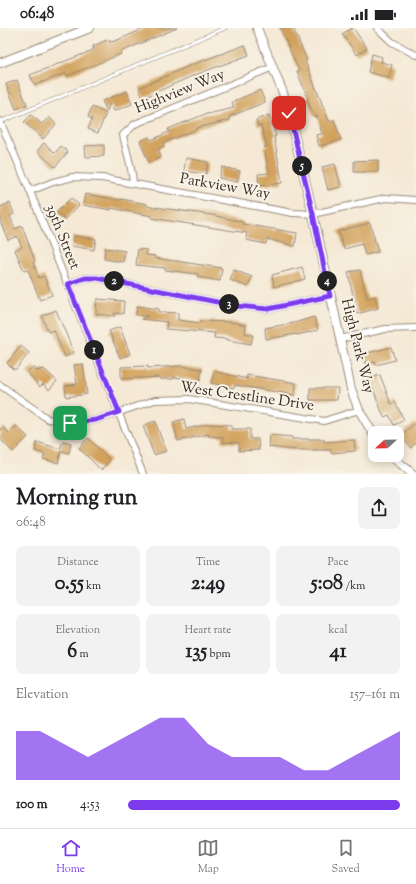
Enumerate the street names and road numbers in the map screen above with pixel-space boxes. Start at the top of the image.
street label: Highview Way [132,64,229,120]
street label: Parkview Way [178,169,272,205]
street label: 39th Street [39,201,85,273]
street label: High Park Way [335,296,379,396]
street label: West Crestline Drive [179,377,315,417]

